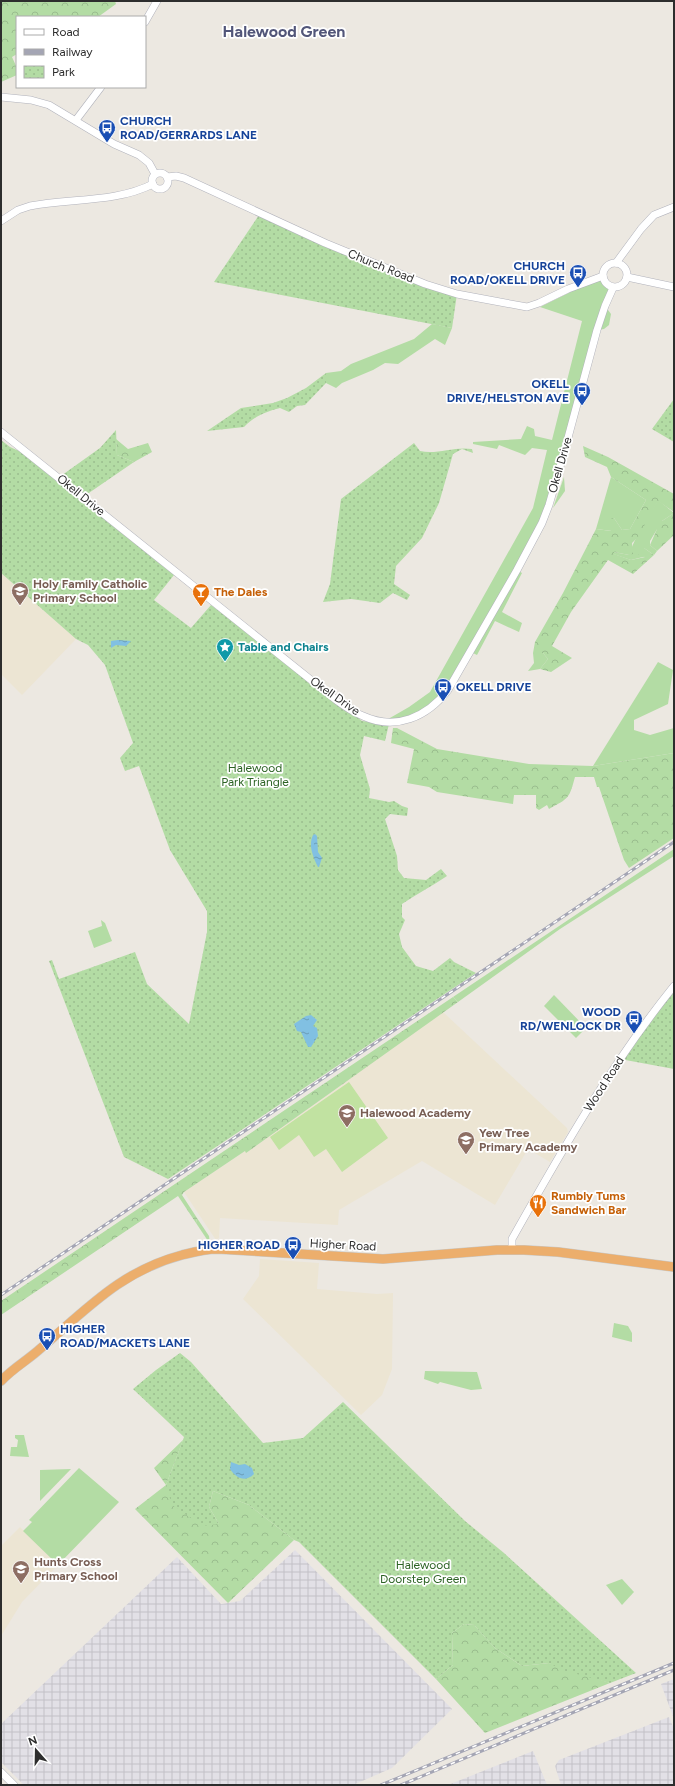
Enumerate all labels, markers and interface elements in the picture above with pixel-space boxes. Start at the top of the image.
legend [16,16,146,88]
district label: Halewood Green [223,22,345,41]
text: Road [52,25,80,39]
text: Railway [52,45,93,59]
text: Park [52,65,75,79]
place label: CHURCH ROAD/GERRARDS LANE [120,114,257,142]
bus stop icon: CHURCH ROAD/GERRARDS LANE [97,118,117,143]
street label: Church Road [346,246,416,286]
place label: CHURCH ROAD/OKELL DRIVE [450,259,565,287]
bus stop icon: CHURCH ROAD/OKELL DRIVE [568,263,588,288]
place label: OKELL DRIVE/HELSTON AVE [447,377,570,405]
bus stop icon: OKELL DRIVE/HELSTON AVE [572,381,592,406]
street label: Okell Drive [545,435,575,495]
street label: Okell Drive [54,471,108,519]
place label: Holy Family Catholic Primary School [33,577,148,605]
school or university icon: Holy Family Catholic Primary School [10,581,30,606]
bar icon: The Dales [191,582,211,607]
place label: The Dales [214,585,268,599]
place icon: Table and Chairs [215,637,235,662]
place label: Table and Chairs [238,640,329,654]
street label: Okell Drive [307,674,363,718]
bus stop icon: OKELL DRIVE [433,677,453,702]
place label: OKELL DRIVE [456,680,532,694]
park label: Halewood Park Triangle [221,761,289,789]
place label: WOOD RD/WENLOCK DR [520,1005,621,1033]
bus stop icon: WOOD RD/WENLOCK DR [624,1009,644,1034]
street label: Wood Road [581,1054,627,1114]
school or university icon: Halewood Academy [337,1103,357,1128]
place label: Halewood Academy [360,1106,471,1120]
place label: Yew Tree Primary Academy [479,1126,578,1154]
school or university icon: Yew Tree Primary Academy [456,1130,476,1155]
place label: Rumbly Tums Sandwich Bar [551,1189,627,1217]
restaurant icon: Rumbly Tums Sandwich Bar [528,1193,548,1218]
bus stop icon: HIGHER ROAD [283,1235,303,1260]
street label: Higher Road [309,1236,377,1254]
place label: HIGHER ROAD [198,1238,280,1252]
place label: HIGHER ROAD/MACKETS LANE [60,1322,190,1350]
bus stop icon: HIGHER ROAD/MACKETS LANE [37,1326,57,1351]
place label: Hunts Cross Primary School [34,1555,118,1583]
park label: Halewood Doorstep Green [380,1558,466,1586]
school or university icon: Hunts Cross Primary School [11,1559,31,1584]
north arrow [16,1730,56,1770]
text: N [27,1734,39,1749]

